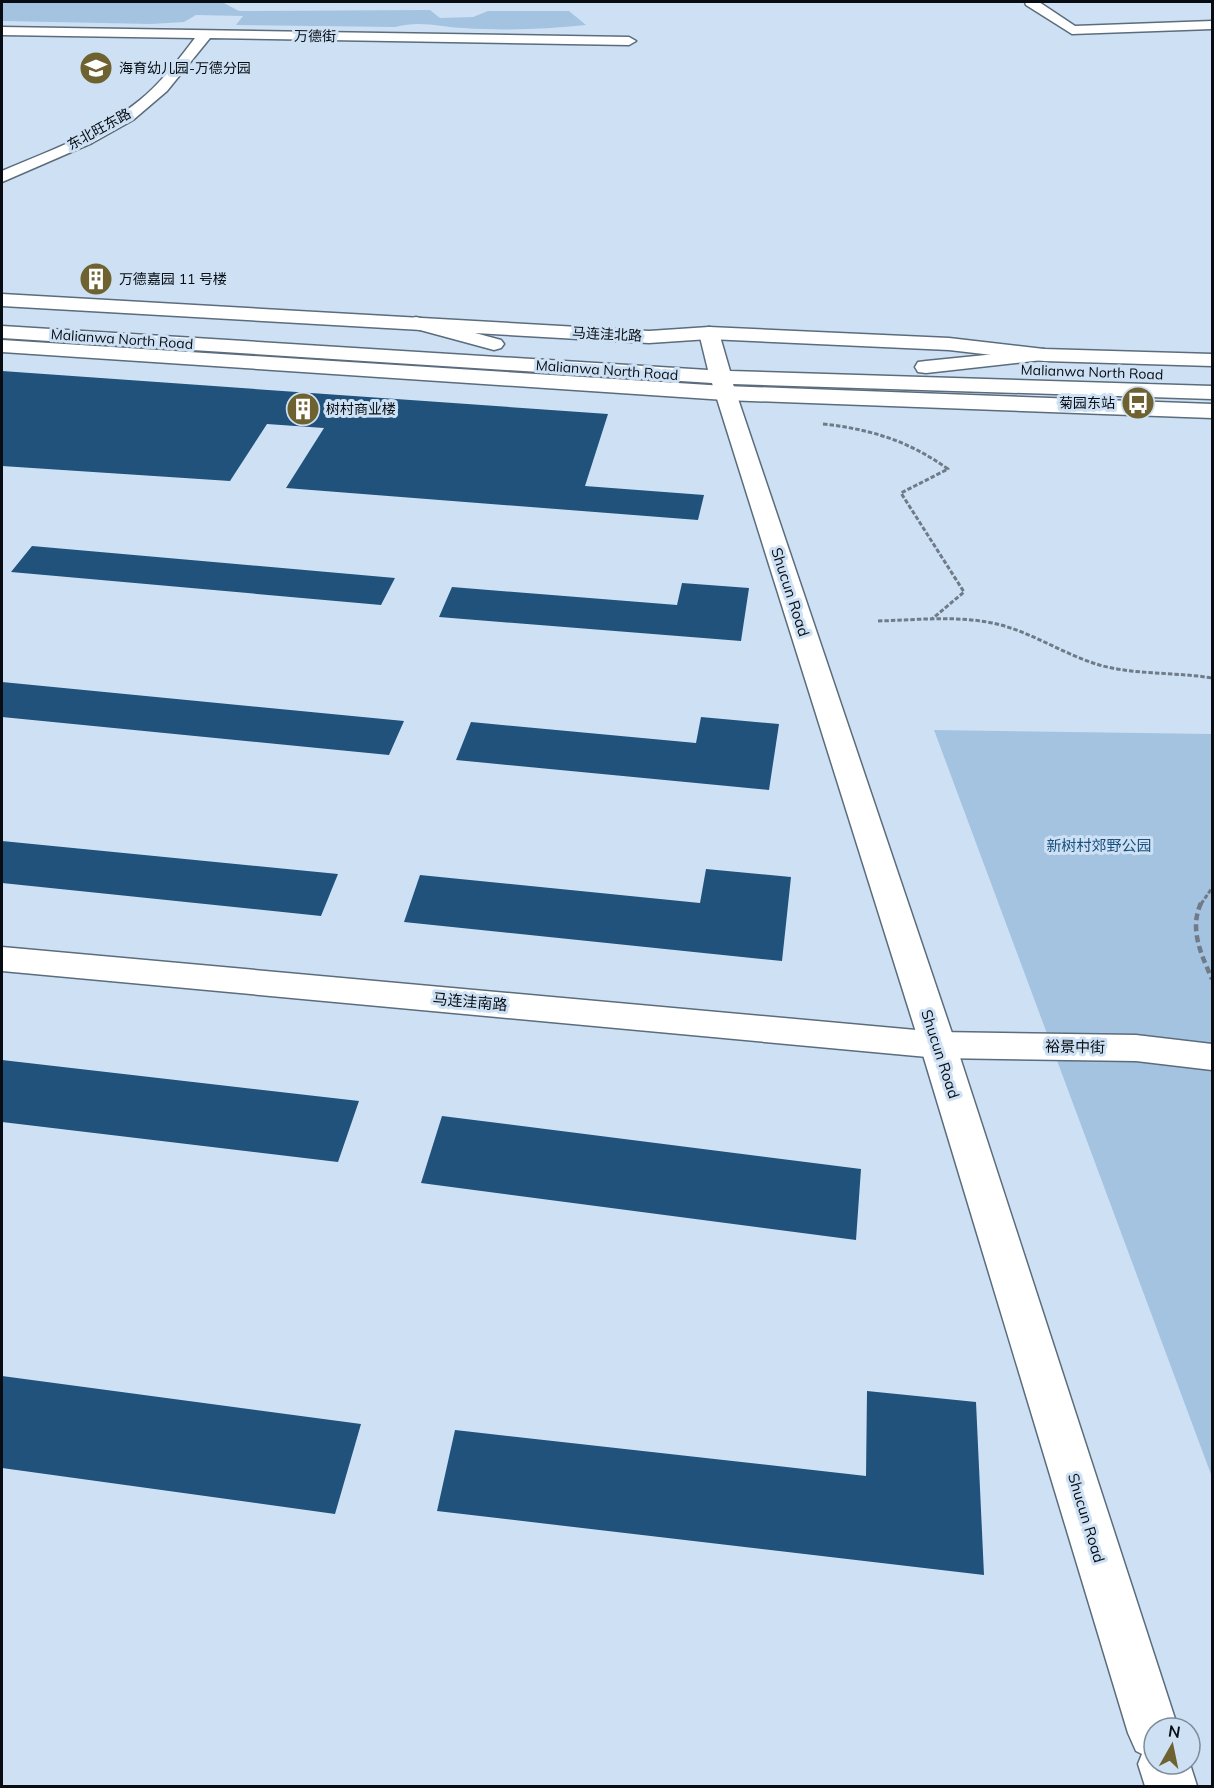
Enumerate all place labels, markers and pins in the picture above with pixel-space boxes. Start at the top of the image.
school or university icon: 海育幼儿园-万德分园 [78,50,114,86]
place label: 海育幼儿园-万德分园 [119,59,251,77]
building icon: 万德嘉园 11 号楼 [78,261,114,297]
place label: 万德嘉园 11 号楼 [119,270,227,288]
bus stop icon: 菊园东站 [1120,385,1156,421]
building icon: 树村商业楼 [285,391,321,427]
place label: 菊园东站 [1059,394,1115,412]
place label: 树村商业楼 [326,400,396,418]

